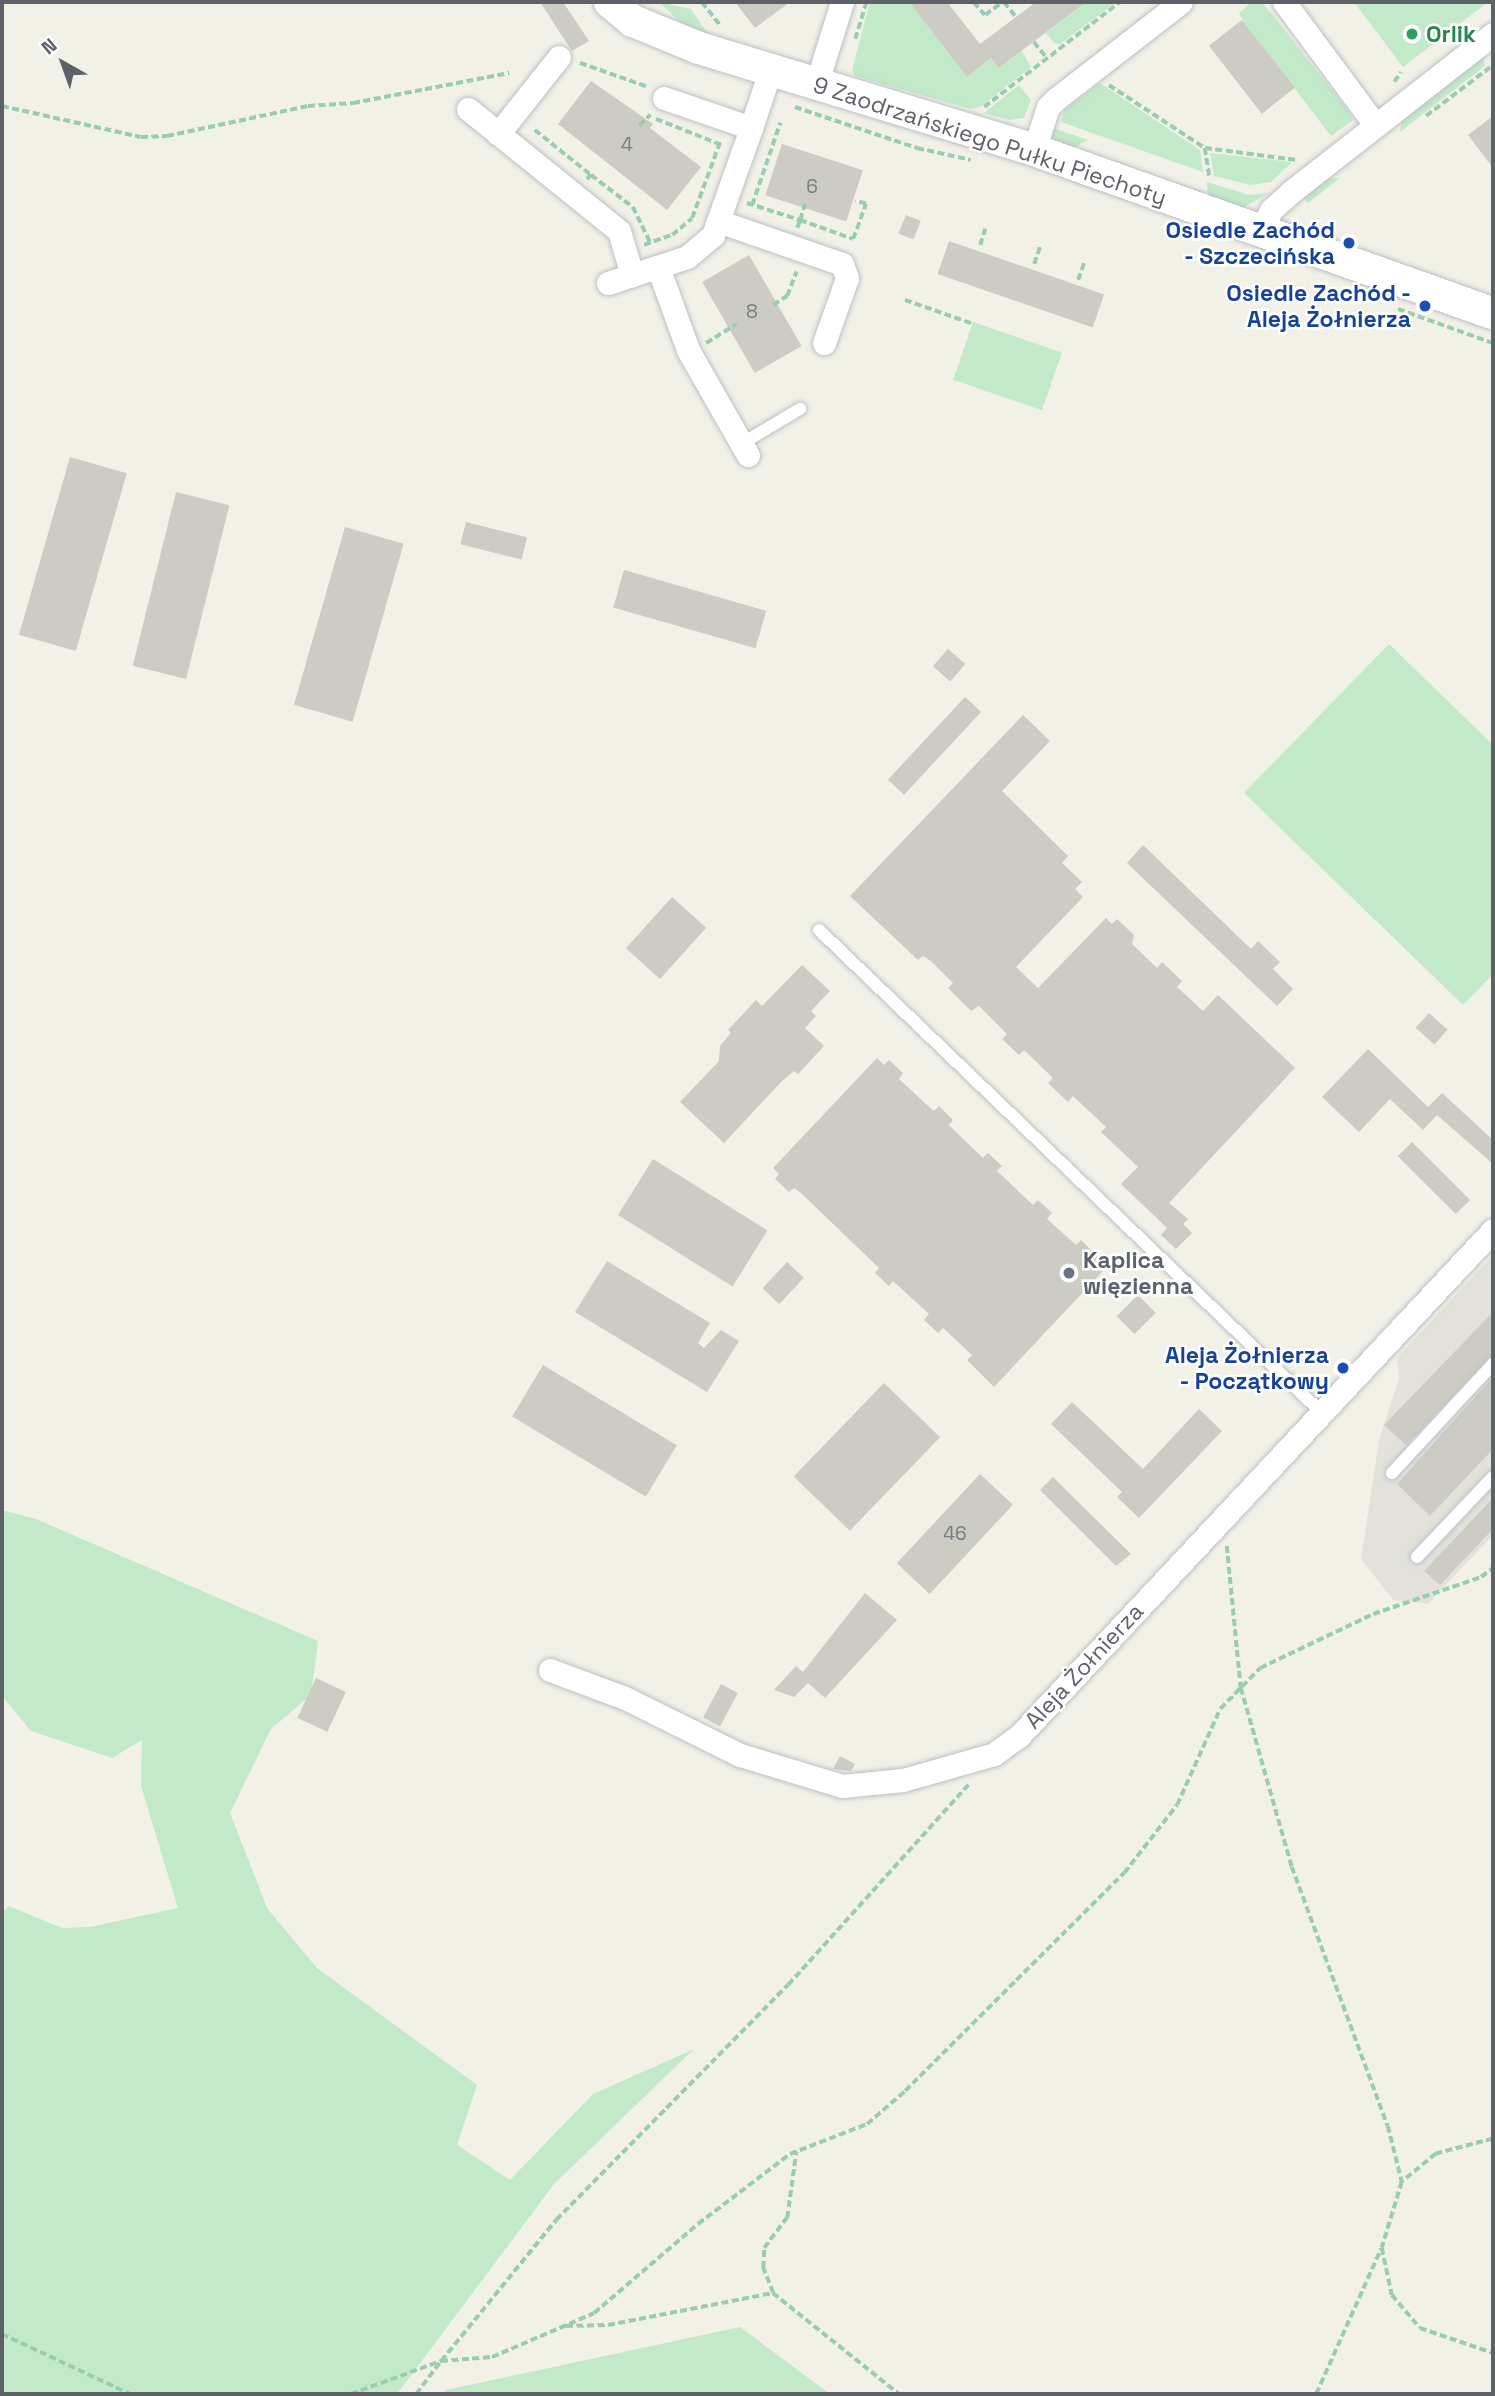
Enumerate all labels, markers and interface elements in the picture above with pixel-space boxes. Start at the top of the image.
place label: Orlik [1426,20,1476,48]
marker: Orlik [1404,26,1420,42]
north arrow [28,28,98,98]
text: N [36,33,62,60]
street label: 9 Zaodrzańskiego Pułku Piechoty [810,71,1170,211]
house number: 4 [621,134,633,156]
house number: 6 [806,176,818,198]
place label: Osiedle Zachód - Szczecińska [1165,216,1335,270]
marker: Osiedle Zachód - Szczecińska [1341,235,1357,251]
place label: Osiedle Zachód - Aleja Żołnierza [1226,279,1411,333]
marker: Osiedle Zachód - Aleja Żołnierza [1417,298,1433,314]
house number: 8 [746,301,758,323]
place label: Kaplica więzienna [1083,1246,1193,1300]
marker: Kaplica więzienna [1061,1265,1077,1281]
place label: Aleja Żołnierza - Początkowy [1165,1341,1329,1395]
marker: Aleja Żołnierza - Początkowy [1335,1360,1351,1376]
house number: 46 [943,1523,967,1545]
street label: Aleja Żołnierza [1019,1598,1149,1734]

